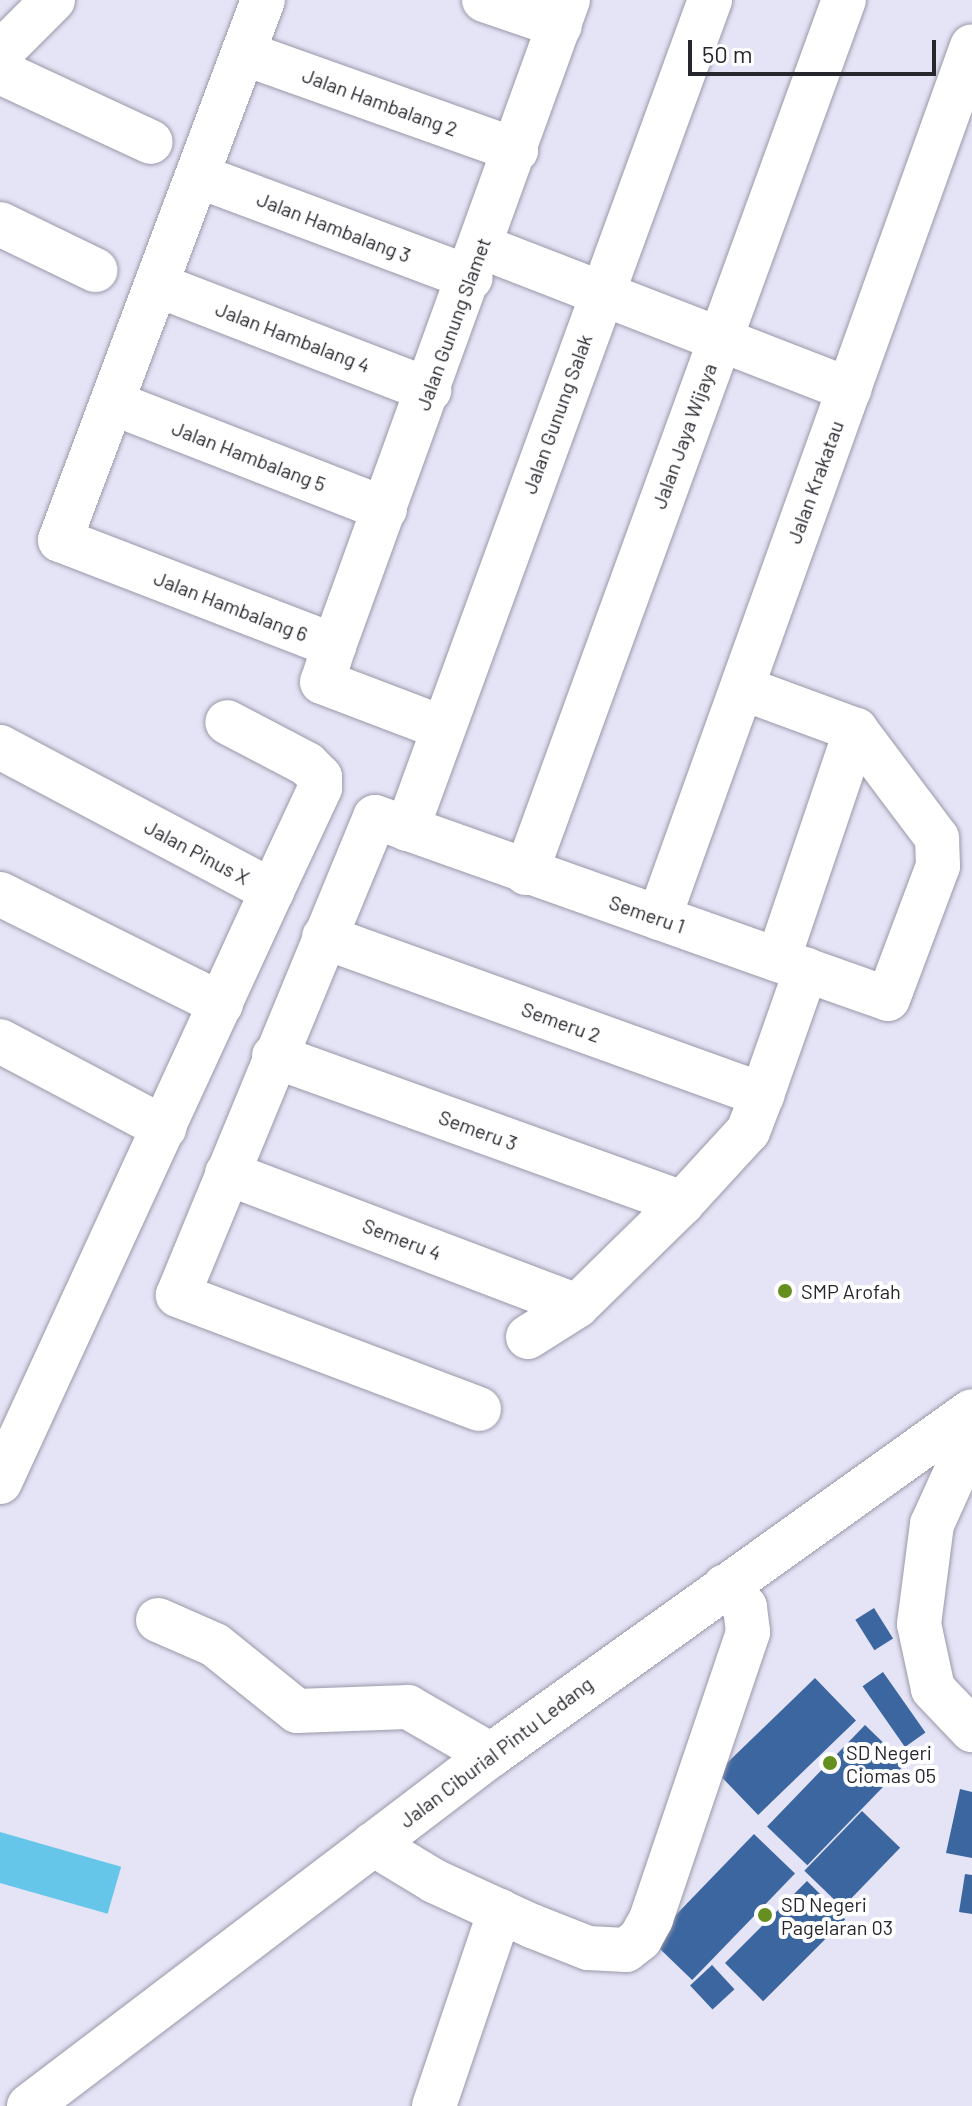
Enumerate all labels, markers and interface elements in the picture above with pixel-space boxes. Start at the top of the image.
scale bar [692,24,940,74]
text: 50 m [702,39,753,68]
street label: Jalan Hambalang 2 [299,63,461,141]
street label: Jalan Hambalang 3 [254,187,414,267]
street label: Jalan Gunung Slamet [411,234,495,414]
street label: Jalan Hambalang 4 [212,296,374,378]
street label: Jalan Gunung Salak [517,331,597,497]
street label: Jalan Jaya Wijaya [647,360,721,512]
street label: Jalan Hambalang 5 [169,416,329,496]
street label: Jalan Krakatau [782,417,848,547]
street label: Jalan Hambalang 6 [151,566,311,646]
street label: Jalan Pinus X [141,814,253,890]
street label: Semeru 1 [606,890,688,938]
street label: Semeru 2 [518,997,604,1047]
street label: Semeru 3 [436,1105,520,1155]
street label: Semeru 4 [359,1213,445,1265]
place label: SMP Arofah [801,1279,901,1303]
marker: SMP Arofah [776,1282,794,1300]
street label: Jalan Ciburial Pintu Ledang [395,1671,597,1833]
place label: SD Negeri Ciomas 05 [846,1740,936,1787]
marker: SD Negeri Ciomas 05 [821,1754,839,1772]
place label: SD Negeri Pagelaran 03 [781,1892,893,1939]
marker: SD Negeri Pagelaran 03 [756,1906,774,1924]

